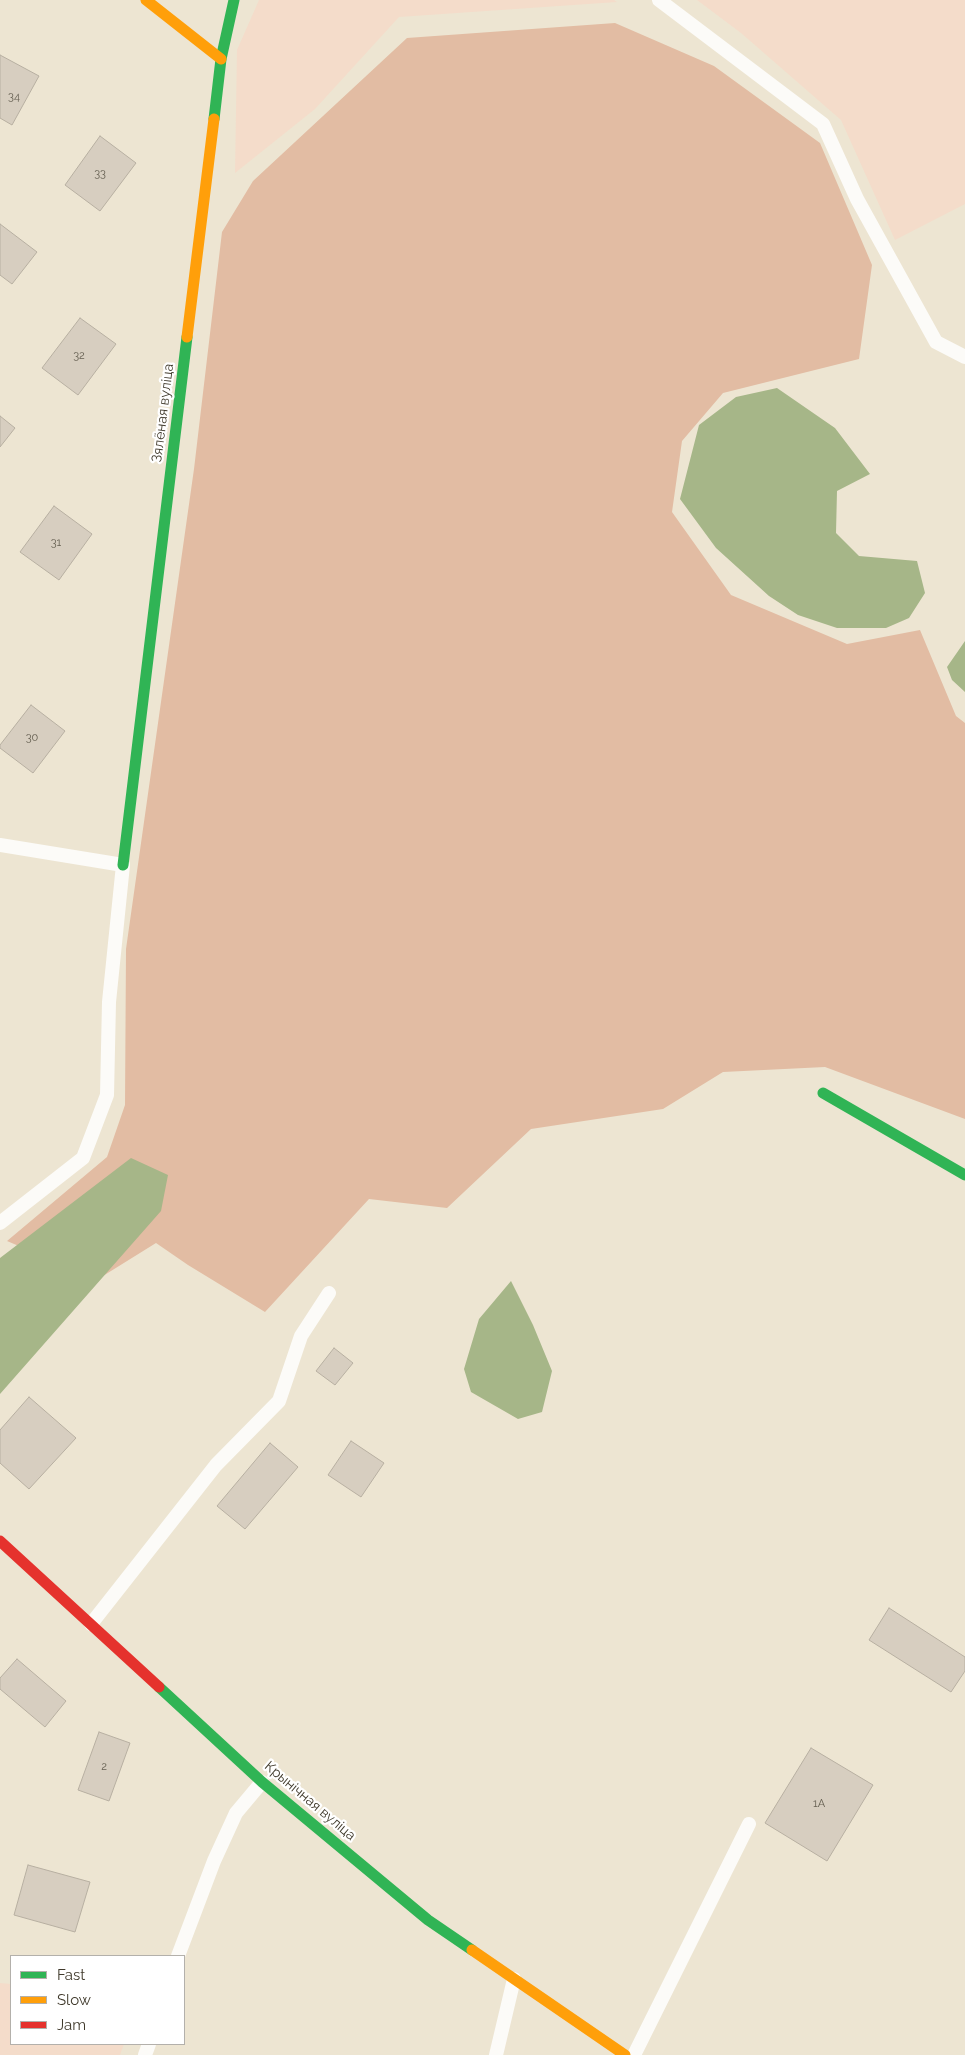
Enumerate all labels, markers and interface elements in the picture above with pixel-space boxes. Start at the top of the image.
house number: 34 [8,90,20,104]
house number: 33 [94,167,106,181]
house number: 32 [73,349,85,363]
street label: Зялёная вуліца [149,363,177,463]
house number: 31 [51,536,61,550]
house number: 30 [26,731,38,745]
street label: Крынічная вуліца [261,1758,359,1844]
house number: 2 [101,1760,107,1774]
house number: 1А [813,1797,825,1811]
legend [10,1955,185,2045]
text: Fast [57,1966,85,1984]
text: Slow [57,1991,91,2009]
text: Jam [57,2016,86,2034]

